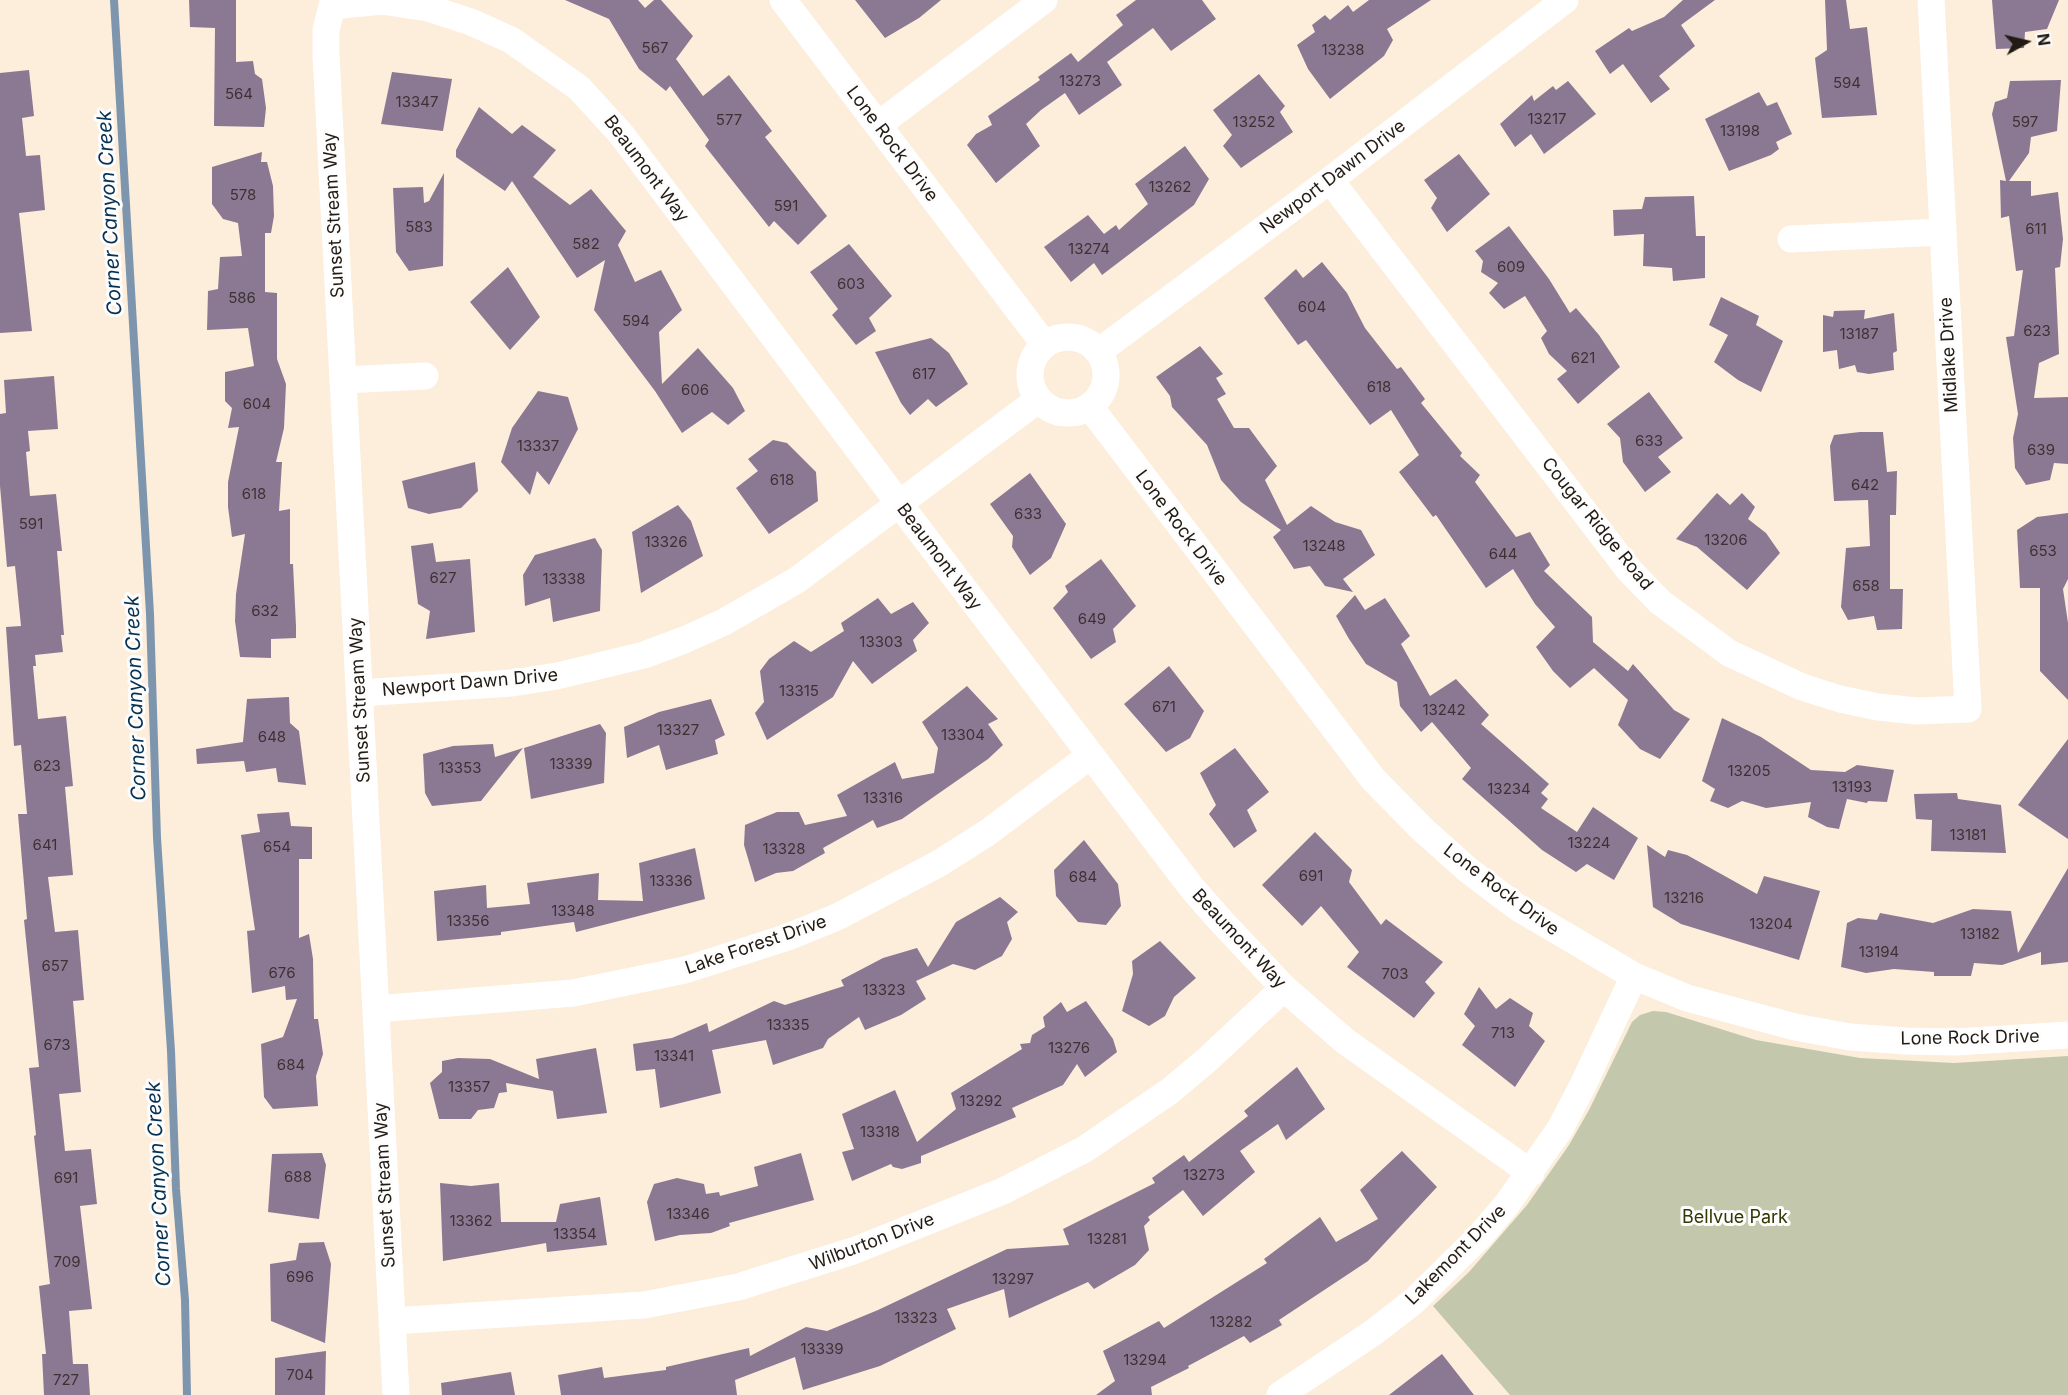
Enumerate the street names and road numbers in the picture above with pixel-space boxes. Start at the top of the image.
street label: Lone Rock Drive [841,82,943,206]
street label: Beaumont Way [599,111,693,227]
street label: Newport Dawn Drive [1256,115,1410,239]
street label: Sunset Stream Way [319,132,349,298]
street label: Midlake Drive [1935,297,1963,413]
street label: Cougar Ridge Road [1537,453,1657,595]
street label: Lone Rock Drive [1130,466,1232,590]
street label: Beaumont Way [892,499,986,615]
street label: Sunset Stream Way [345,617,375,783]
street label: Newport Dawn Drive [381,665,559,701]
street label: Lone Rock Drive [1439,839,1563,941]
street label: Beaumont Way [1187,885,1291,993]
street label: Lake Forest Drive [682,911,830,979]
street label: Lone Rock Drive [1900,1026,2040,1050]
street label: Sunset Stream Way [370,1102,400,1268]
street label: Lakemont Drive [1401,1200,1511,1310]
street label: Wilburton Drive [806,1208,938,1276]

